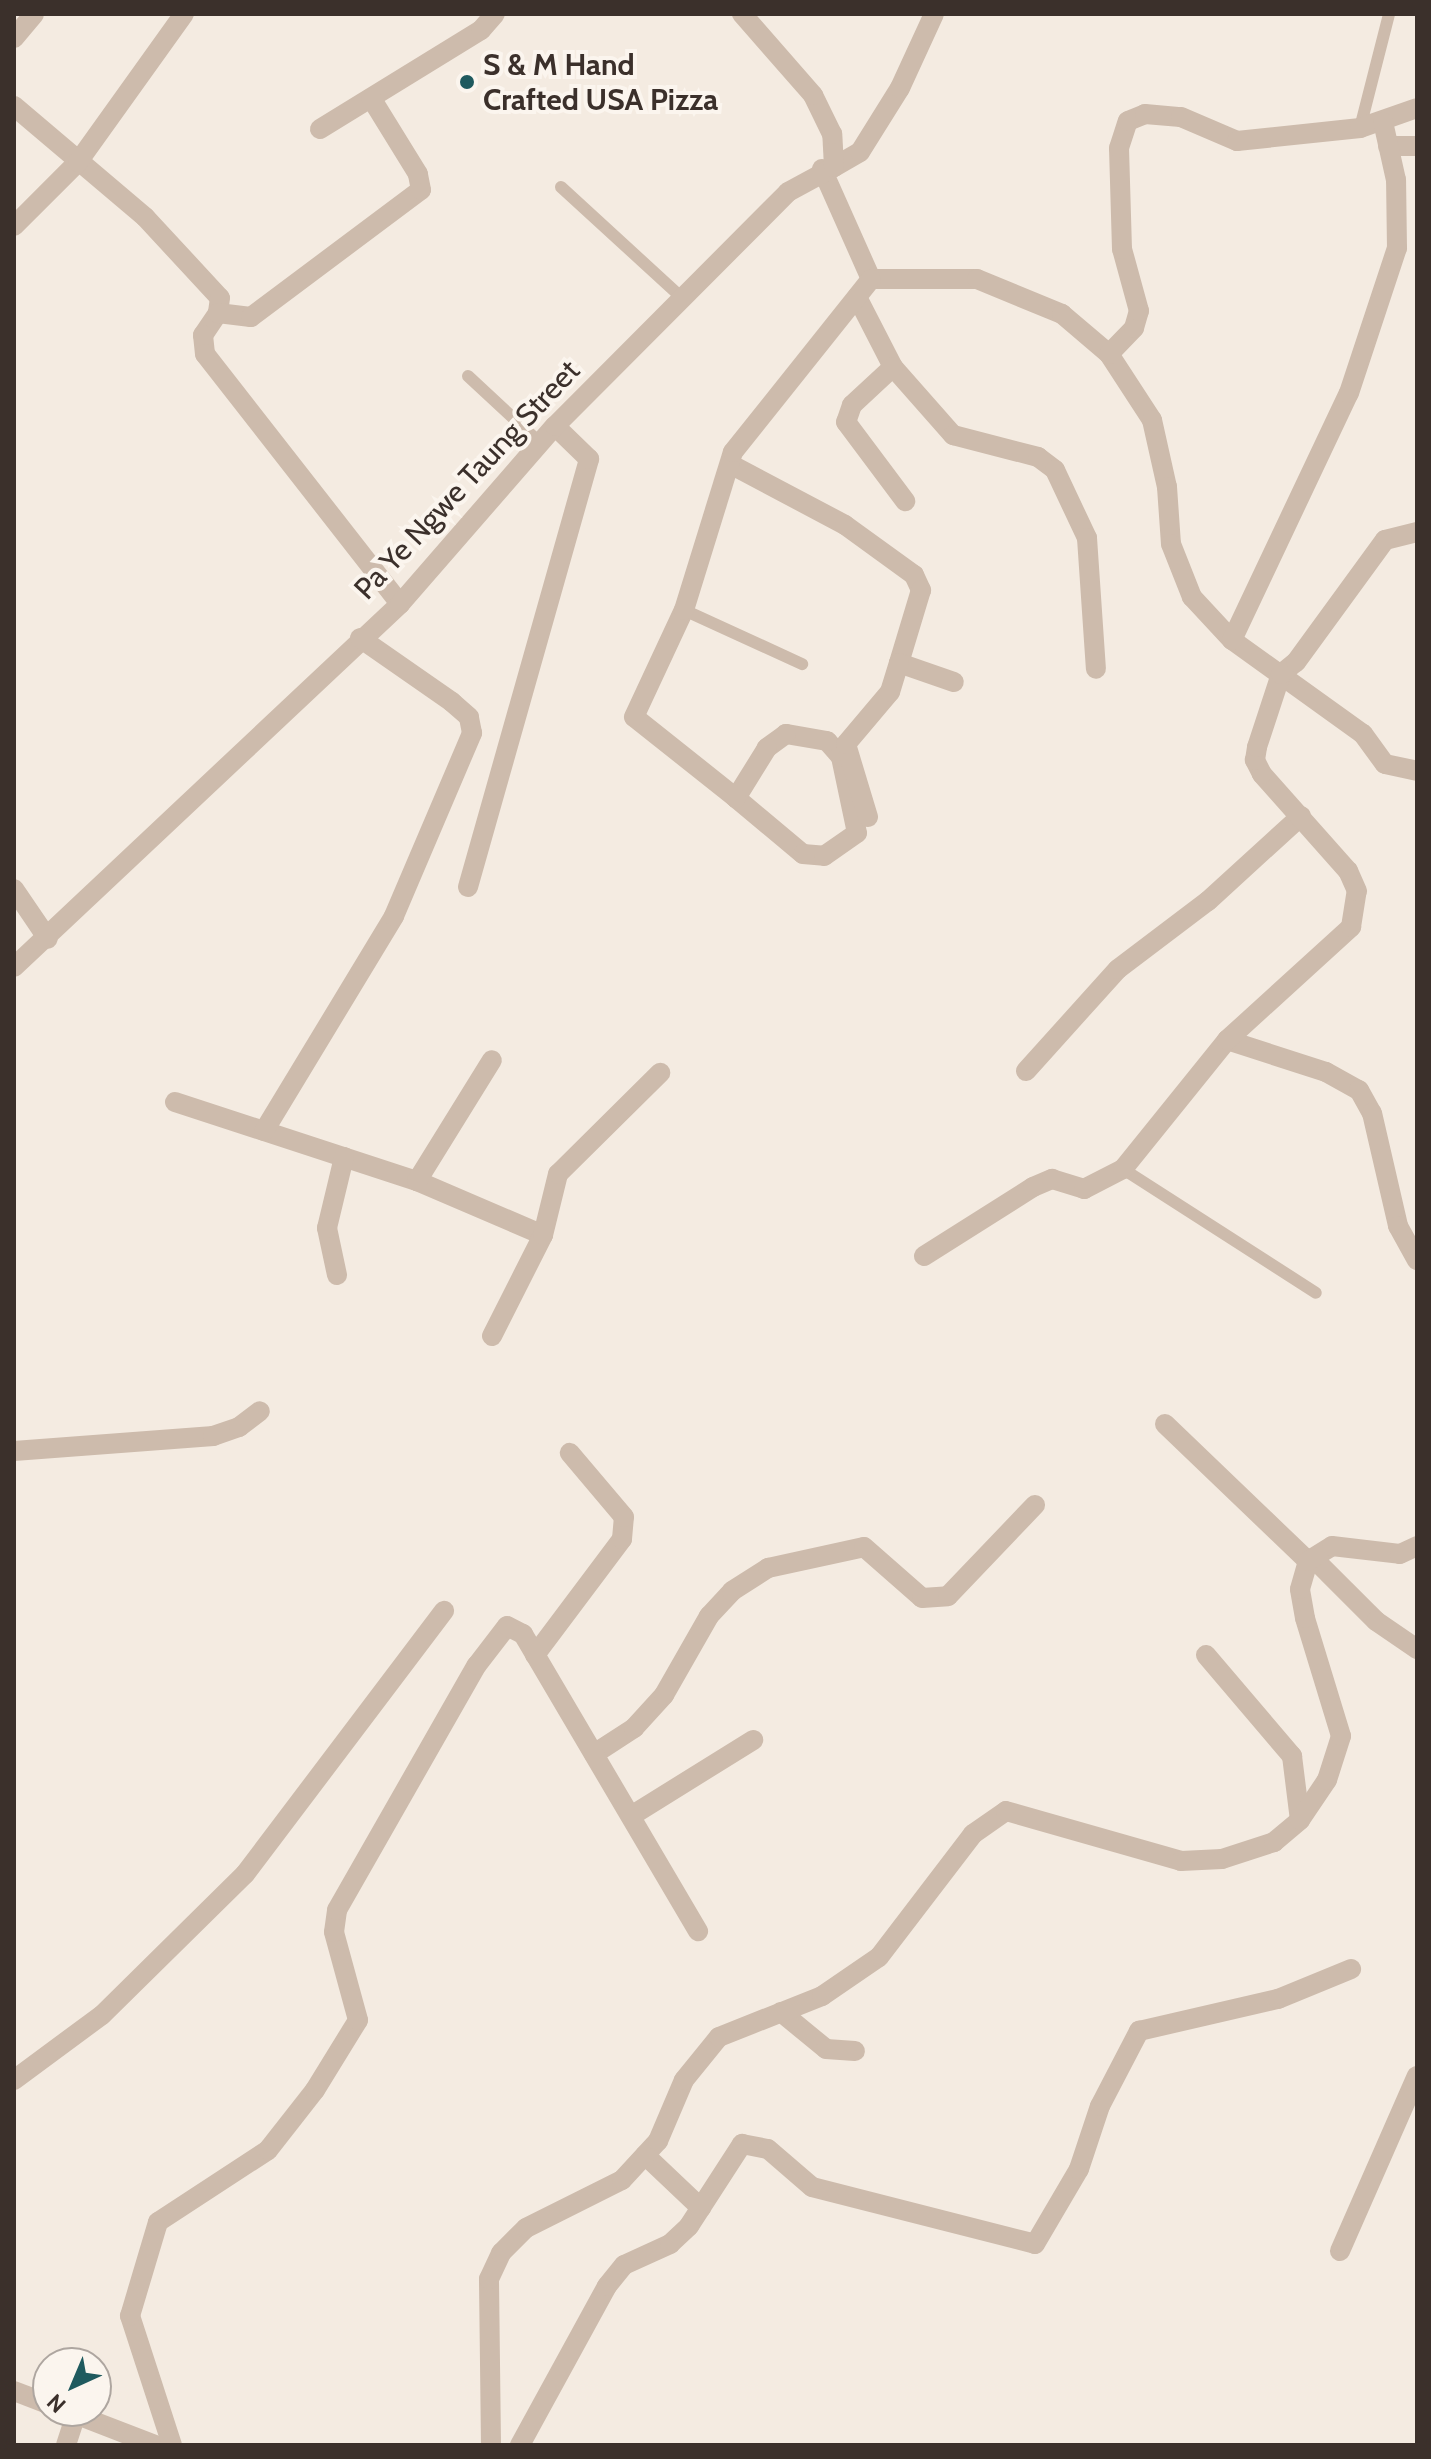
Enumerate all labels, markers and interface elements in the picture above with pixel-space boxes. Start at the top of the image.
place label: S & M Hand Crafted USA Pizza [483,47,718,118]
marker: S & M Hand Crafted USA Pizza [458,73,476,91]
street label: Pa Ye Ngwe Taung Street [347,353,587,607]
north arrow [32,2347,112,2427]
text: N [41,2388,71,2418]

